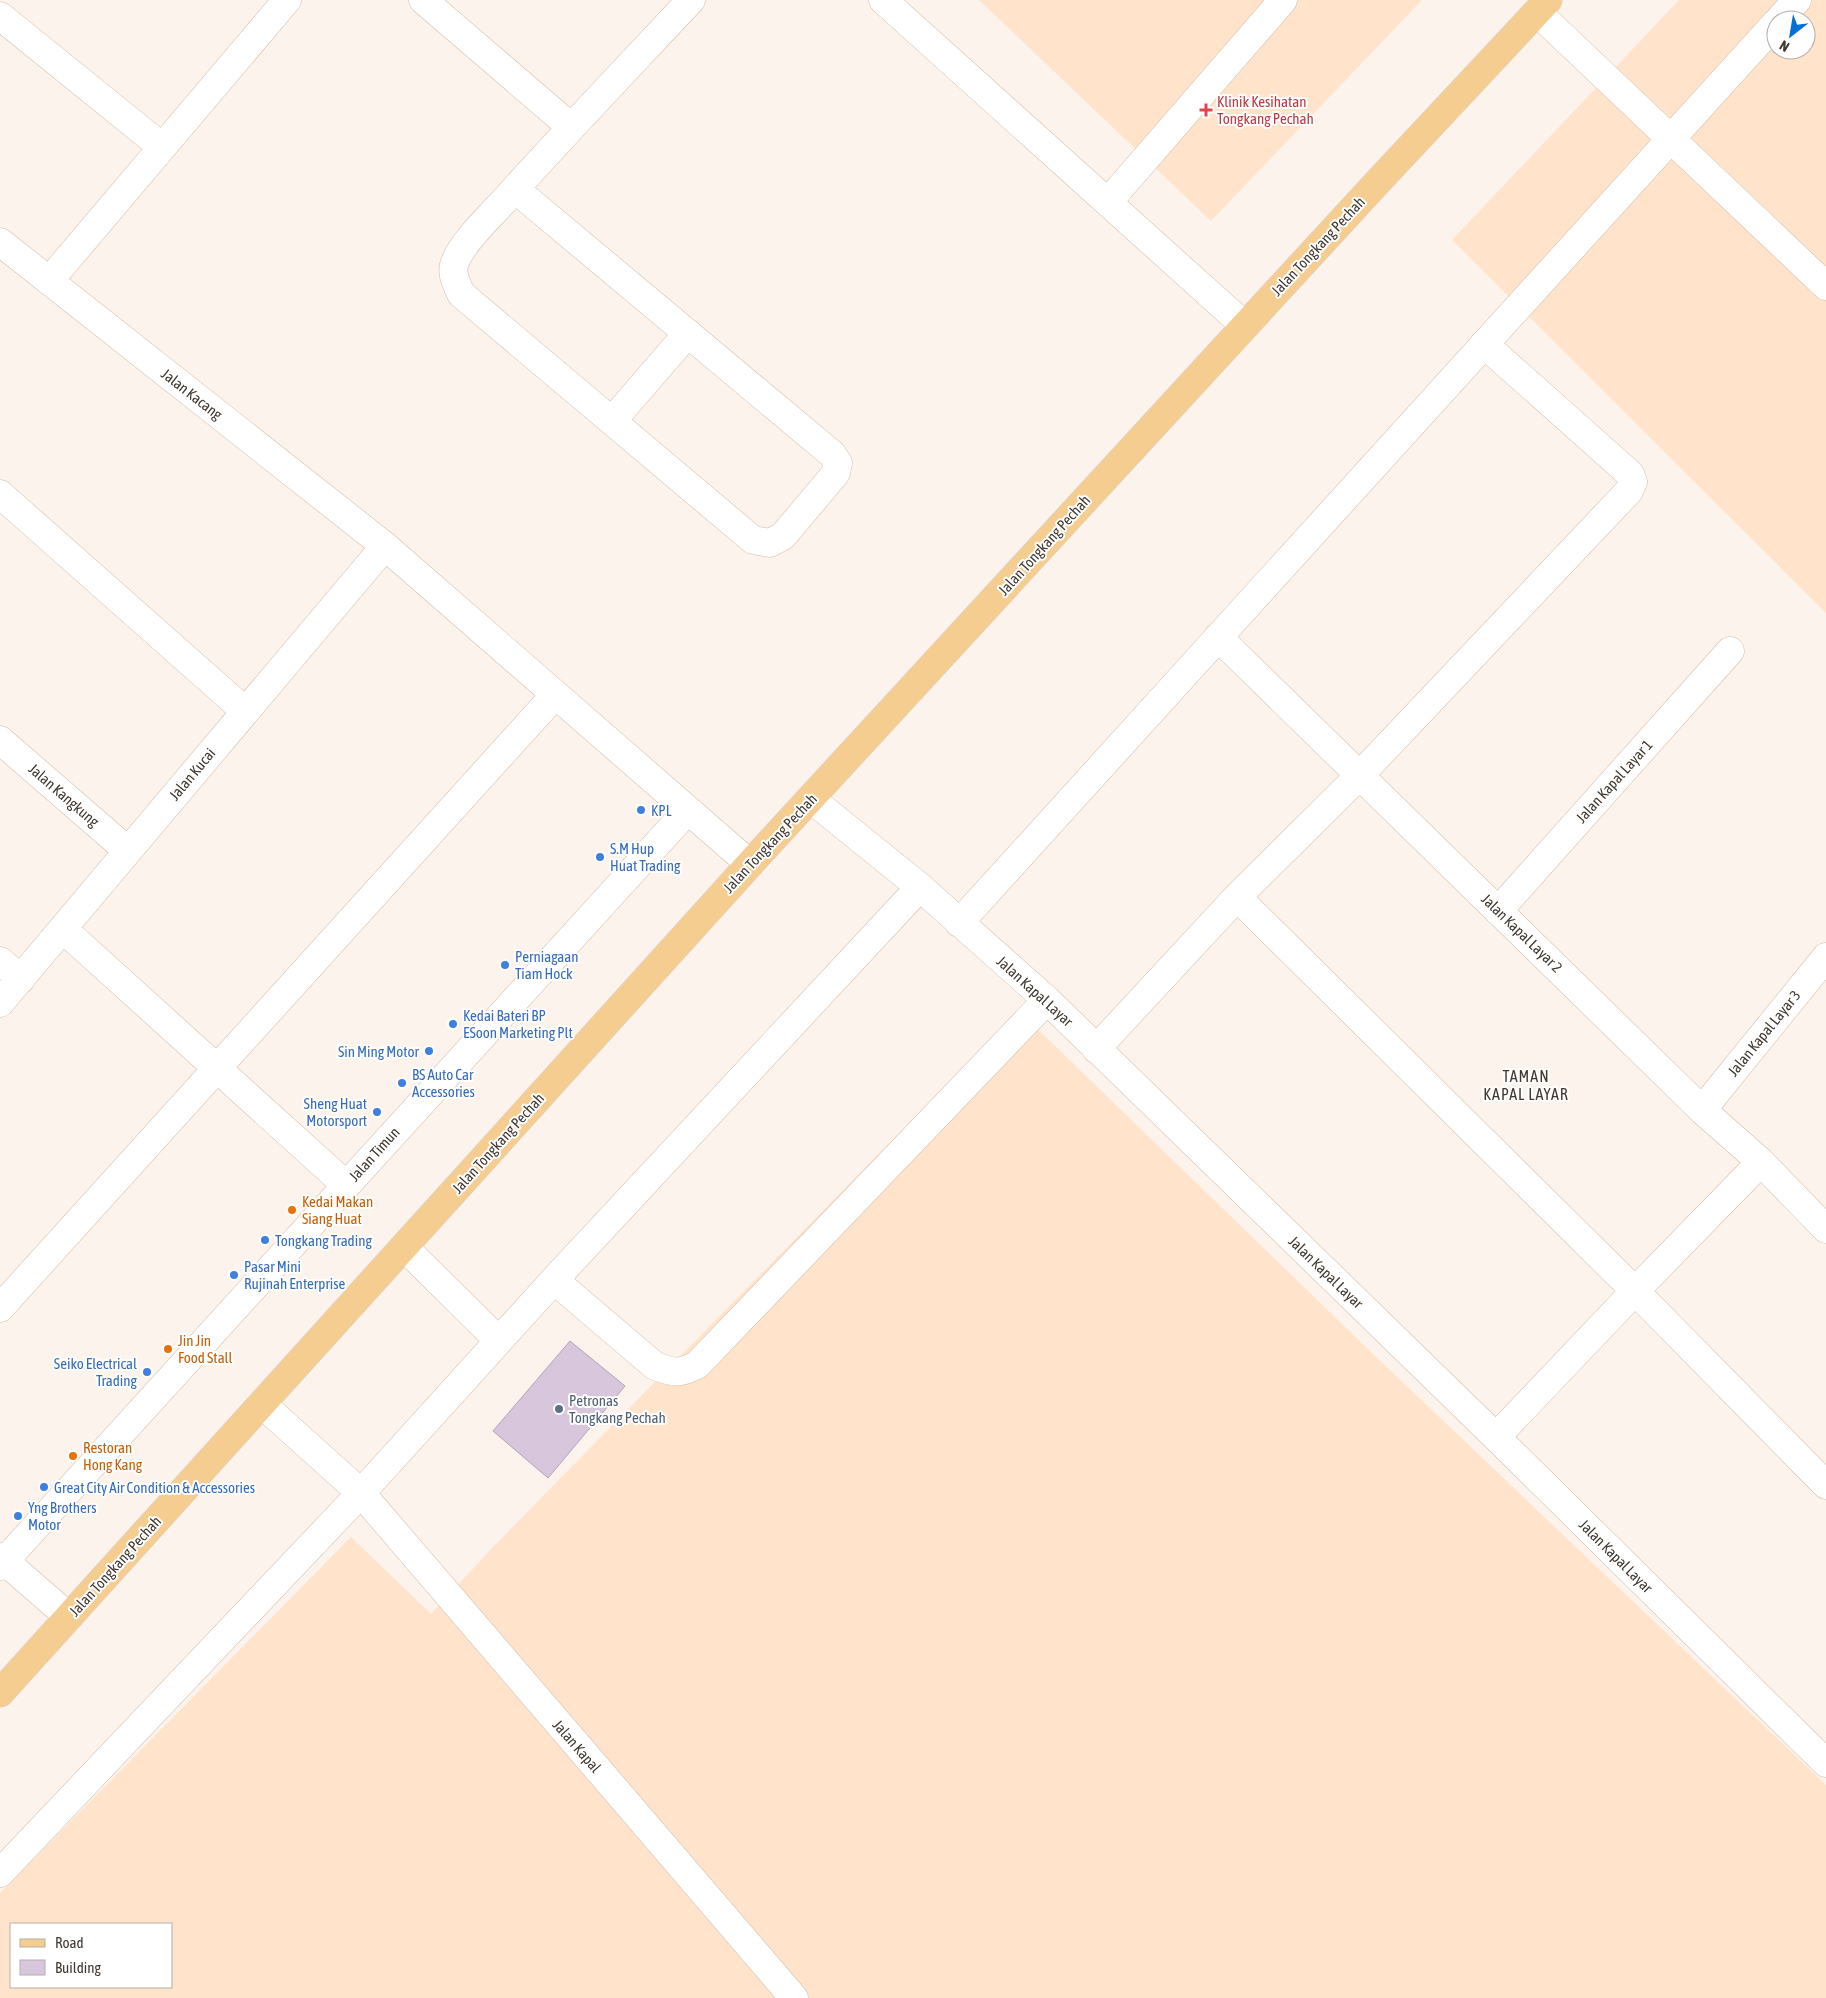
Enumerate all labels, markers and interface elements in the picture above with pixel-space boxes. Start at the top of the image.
north arrow [1766,10,1816,60]
text: N [1777,37,1792,55]
place label: Klinik Kesihatan Tongkang Pechah [1217,93,1314,127]
marker: Klinik Kesihatan Tongkang Pechah [1199,103,1213,117]
street label: Jalan Tongkang Pechah [1268,193,1368,299]
street label: Jalan Kacang [158,365,226,423]
street label: Jalan Tongkang Pechah [995,491,1093,599]
street label: Jalan Kapal Layar 1 [1572,736,1656,826]
street label: Jalan Kucai [165,745,219,803]
street label: Jalan Kangkung [25,760,103,830]
street label: Jalan Tongkang Pechah [720,790,820,896]
place label: KPL [651,802,672,819]
marker: KPL [635,804,647,816]
place label: S.M Hup Huat Trading [610,840,681,874]
marker: S.M Hup Huat Trading [594,851,606,863]
street label: Jalan Kapal Layar 2 [1478,890,1566,976]
place label: Perniagaan Tiam Hock [515,948,579,982]
street label: Jalan Kapal Layar [993,952,1077,1030]
marker: Perniagaan Tiam Hock [499,959,511,971]
street label: Jalan Kapal Layar 3 [1724,987,1804,1079]
place label: Kedai Bateri BP ESoon Marketing Plt [463,1007,573,1041]
marker: Kedai Bateri BP ESoon Marketing Plt [447,1018,459,1030]
place label: Sin Ming Motor [338,1043,420,1060]
marker: Sin Ming Motor [423,1045,435,1057]
place label: BS Auto Car Accessories [412,1066,475,1100]
district label: TAMAN KAPAL LAYAR [1483,1067,1569,1103]
marker: BS Auto Car Accessories [396,1077,408,1089]
street label: Jalan Tongkang Pechah [449,1089,547,1197]
place label: Sheng Huat Motorsport [304,1095,367,1129]
marker: Sheng Huat Motorsport [371,1106,383,1118]
street label: Jalan Timun [345,1123,403,1185]
place label: Kedai Makan Siang Huat [302,1193,373,1227]
marker: Kedai Makan Siang Huat [286,1204,298,1216]
place label: Tongkang Trading [275,1232,372,1249]
street label: Jalan Kapal Layar [1285,1232,1367,1312]
marker: Tongkang Trading [259,1234,271,1246]
place label: Pasar Mini Rujinah Enterprise [244,1258,346,1292]
marker: Pasar Mini Rujinah Enterprise [228,1269,240,1281]
place label: Jin Jin Food Stall [178,1332,233,1366]
marker: Jin Jin Food Stall [162,1343,174,1355]
place label: Seiko Electrical Trading [54,1355,138,1389]
marker: Seiko Electrical Trading [141,1366,153,1378]
place label: Petronas Tongkang Pechah [569,1392,666,1426]
marker: Petronas Tongkang Pechah [553,1403,565,1415]
place label: Restoran Hong Kang [83,1439,143,1473]
marker: Restoran Hong Kang [67,1450,79,1462]
place label: Great City Air Condition & Accessories [54,1479,255,1496]
marker: Great City Air Condition & Accessories [38,1481,50,1493]
place label: Yng Brothers Motor [28,1499,97,1533]
marker: Yng Brothers Motor [12,1510,24,1522]
street label: Jalan Tongkang Pechah [66,1512,164,1620]
street label: Jalan Kapal Layar [1576,1516,1657,1597]
street label: Jalan Kapal [550,1716,604,1776]
legend [10,1923,172,1988]
text: Road [55,1934,84,1951]
text: Building [55,1959,101,1976]

